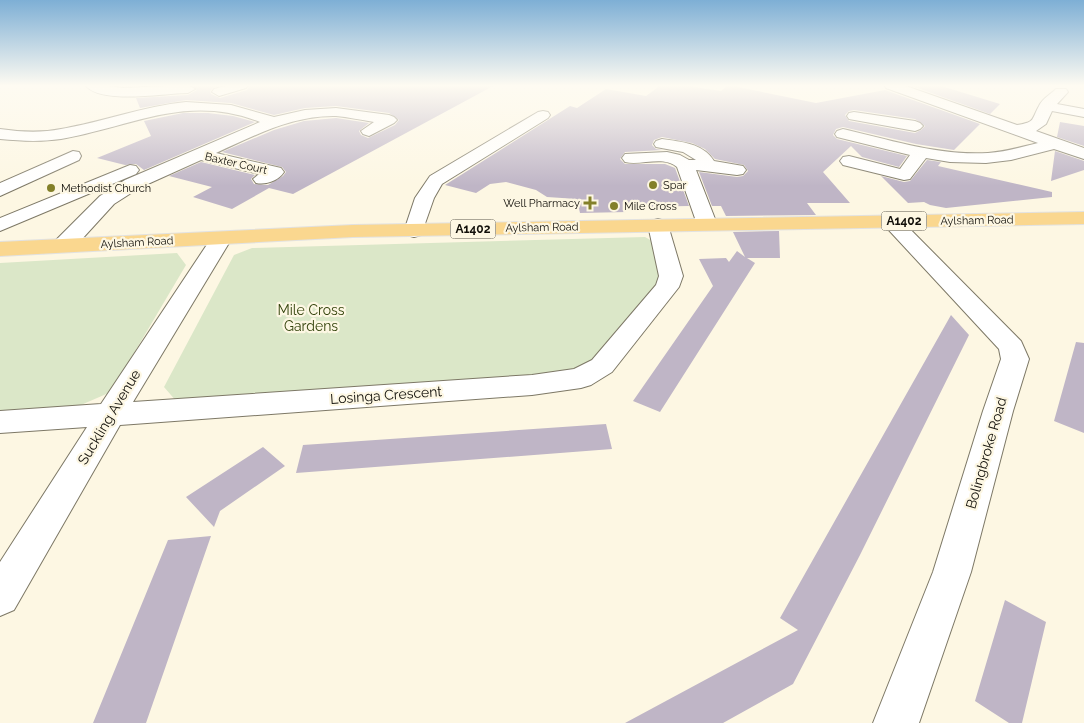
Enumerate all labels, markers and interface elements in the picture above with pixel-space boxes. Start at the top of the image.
street label: Baxter Court [203,150,269,177]
marker: Spar [647,179,659,191]
place label: Spar [663,179,686,192]
marker: Methodist Church [45,182,57,194]
place label: Methodist Church [61,182,151,195]
place label: Well Pharmacy [503,197,580,210]
marker: Well Pharmacy [584,197,596,209]
marker: Mile Cross [608,200,620,212]
place label: Mile Cross [624,200,677,213]
road number: A1402 [882,212,926,230]
street label: Aylsham Road [940,213,1014,228]
road number: A1402 [450,220,496,238]
street label: Aylsham Road [505,220,579,235]
street label: Aylsham Road [100,234,174,251]
park label: Mile Cross Gardens [277,302,345,334]
street label: Suckling Avenue [74,367,144,467]
street label: Losinga Crescent [330,383,443,407]
street label: Bolingbroke Road [962,395,1010,511]

